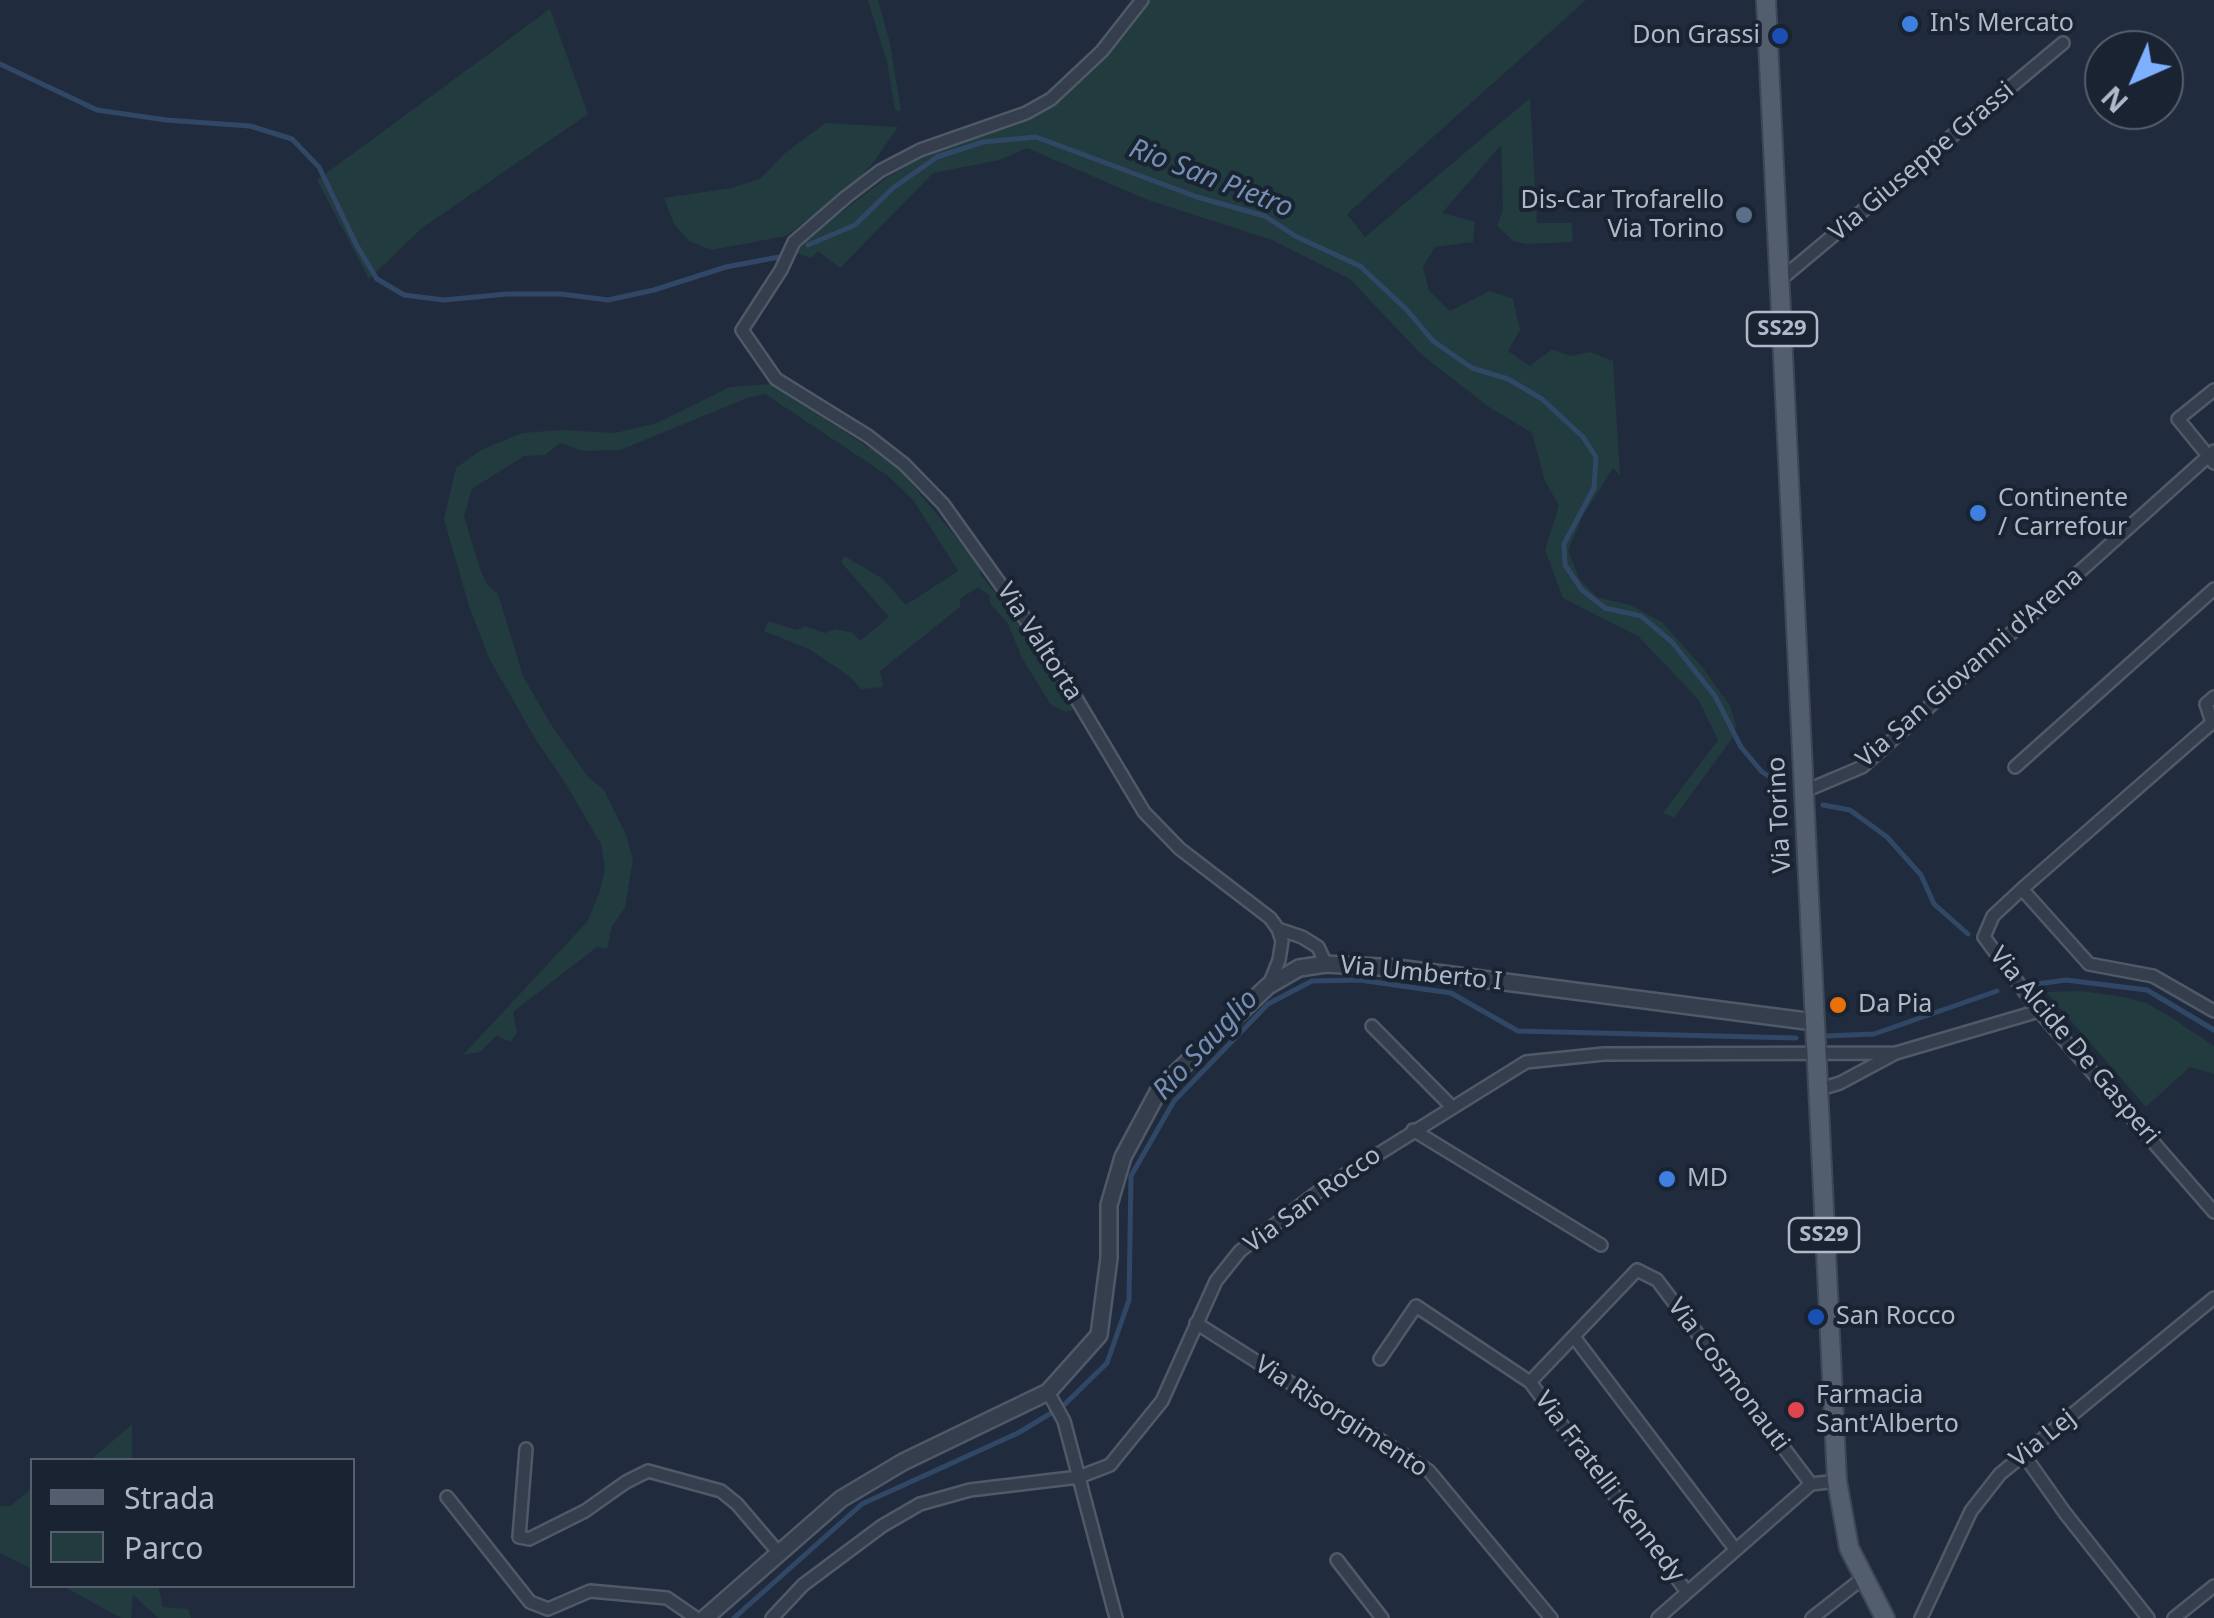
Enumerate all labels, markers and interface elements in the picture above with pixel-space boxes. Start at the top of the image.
place label: In's Mercato [1930,9,2074,39]
marker: In's Mercato [1899,13,1921,35]
place label: Don Grassi [1632,21,1760,51]
marker: Don Grassi [1769,25,1791,47]
north arrow [2084,30,2184,130]
street label: Via Giuseppe Grassi [1824,76,2020,248]
text: N [2093,78,2136,121]
water label: Rio San Pietro [1124,132,1298,226]
place label: Dis-Car Trofarello Via Torino [1520,186,1724,245]
marker: Dis-Car Trofarello Via Torino [1733,204,1755,226]
road number: SS29 [1747,312,1817,346]
place label: Continente / Carrefour [1998,484,2128,543]
marker: Continente / Carrefour [1967,502,1989,524]
street label: Via San Giovanni d'Arena [1851,562,2089,774]
street label: Via Valtorta [990,577,1088,707]
street label: Via Torino [1762,756,1798,874]
street label: Via Alcide De Gasperi [1983,941,2165,1151]
street label: Via Umberto I [1339,951,1503,997]
water label: Rio Sauglio [1146,983,1266,1107]
place label: Da Pia [1858,990,1932,1020]
marker: Da Pia [1827,994,1849,1016]
street label: Via San Rocco [1239,1140,1387,1260]
place label: MD [1687,1164,1728,1194]
marker: MD [1656,1168,1678,1190]
road number: SS29 [1789,1218,1859,1252]
street label: Via Cosmonauti [1661,1293,1795,1457]
place label: San Rocco [1836,1302,1955,1332]
marker: San Rocco [1805,1306,1827,1328]
street label: Via Risorgimento [1249,1350,1433,1484]
place label: Farmacia Sant'Alberto [1816,1381,1959,1440]
street label: Via Fratelli Kennedy [1528,1386,1690,1588]
marker: Farmacia Sant'Alberto [1785,1399,1807,1421]
street label: Via Lej [2004,1404,2082,1474]
legend [30,1458,355,1588]
text: Strada [124,1477,215,1518]
text: Parco [124,1527,203,1568]

